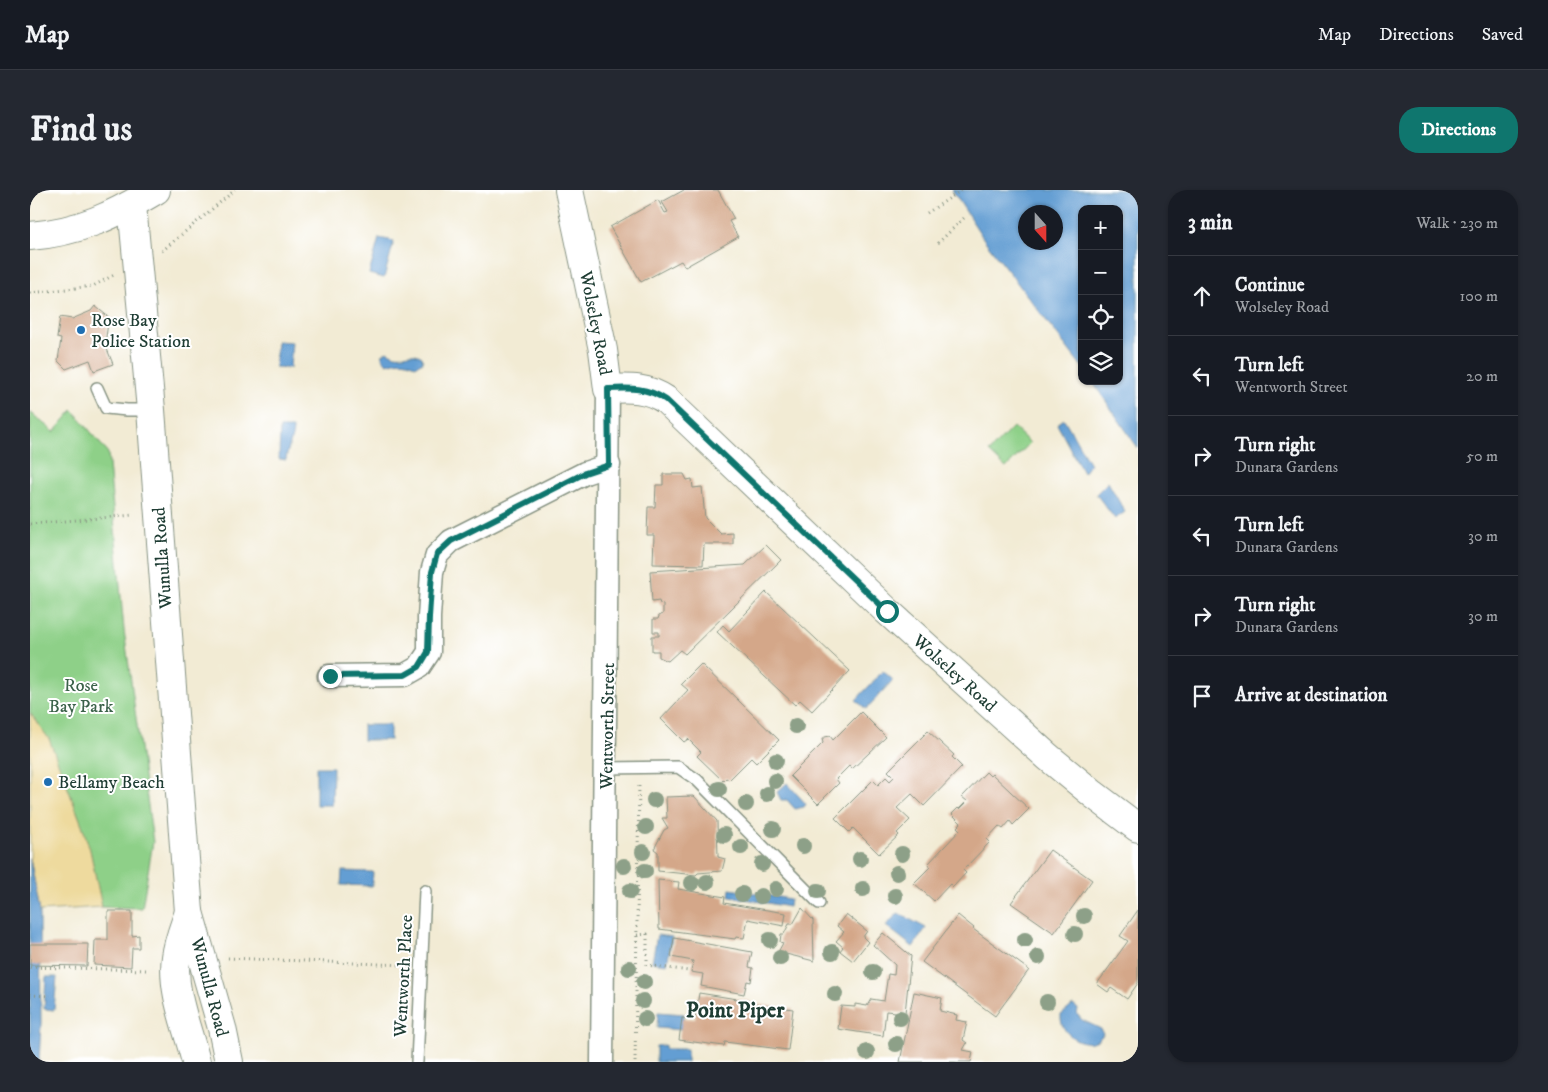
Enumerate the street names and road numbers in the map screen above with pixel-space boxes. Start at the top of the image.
street label: Wolseley Road [574,268,616,377]
street label: Wunulla Road [148,506,178,611]
street label: Wolseley Road [907,630,1001,717]
street label: Wentworth Street [596,662,620,791]
street label: Wentworth Place [390,914,418,1039]
street label: Wunulla Road [185,934,233,1039]

